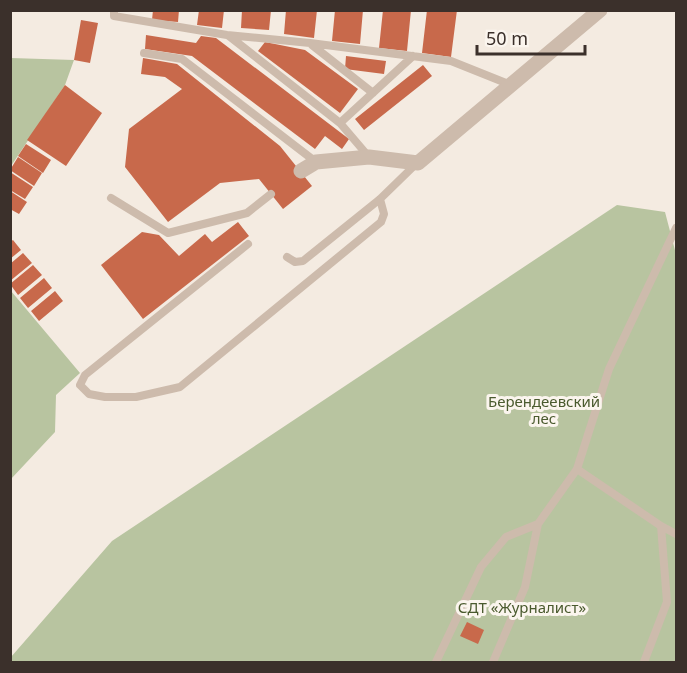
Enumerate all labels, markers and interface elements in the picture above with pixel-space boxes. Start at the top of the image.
scale bar [477,18,585,56]
text: 50 m [486,26,528,50]
park label: Берендеевский лес [488,391,600,428]
park label: СДТ «Журналист» [458,597,586,617]

